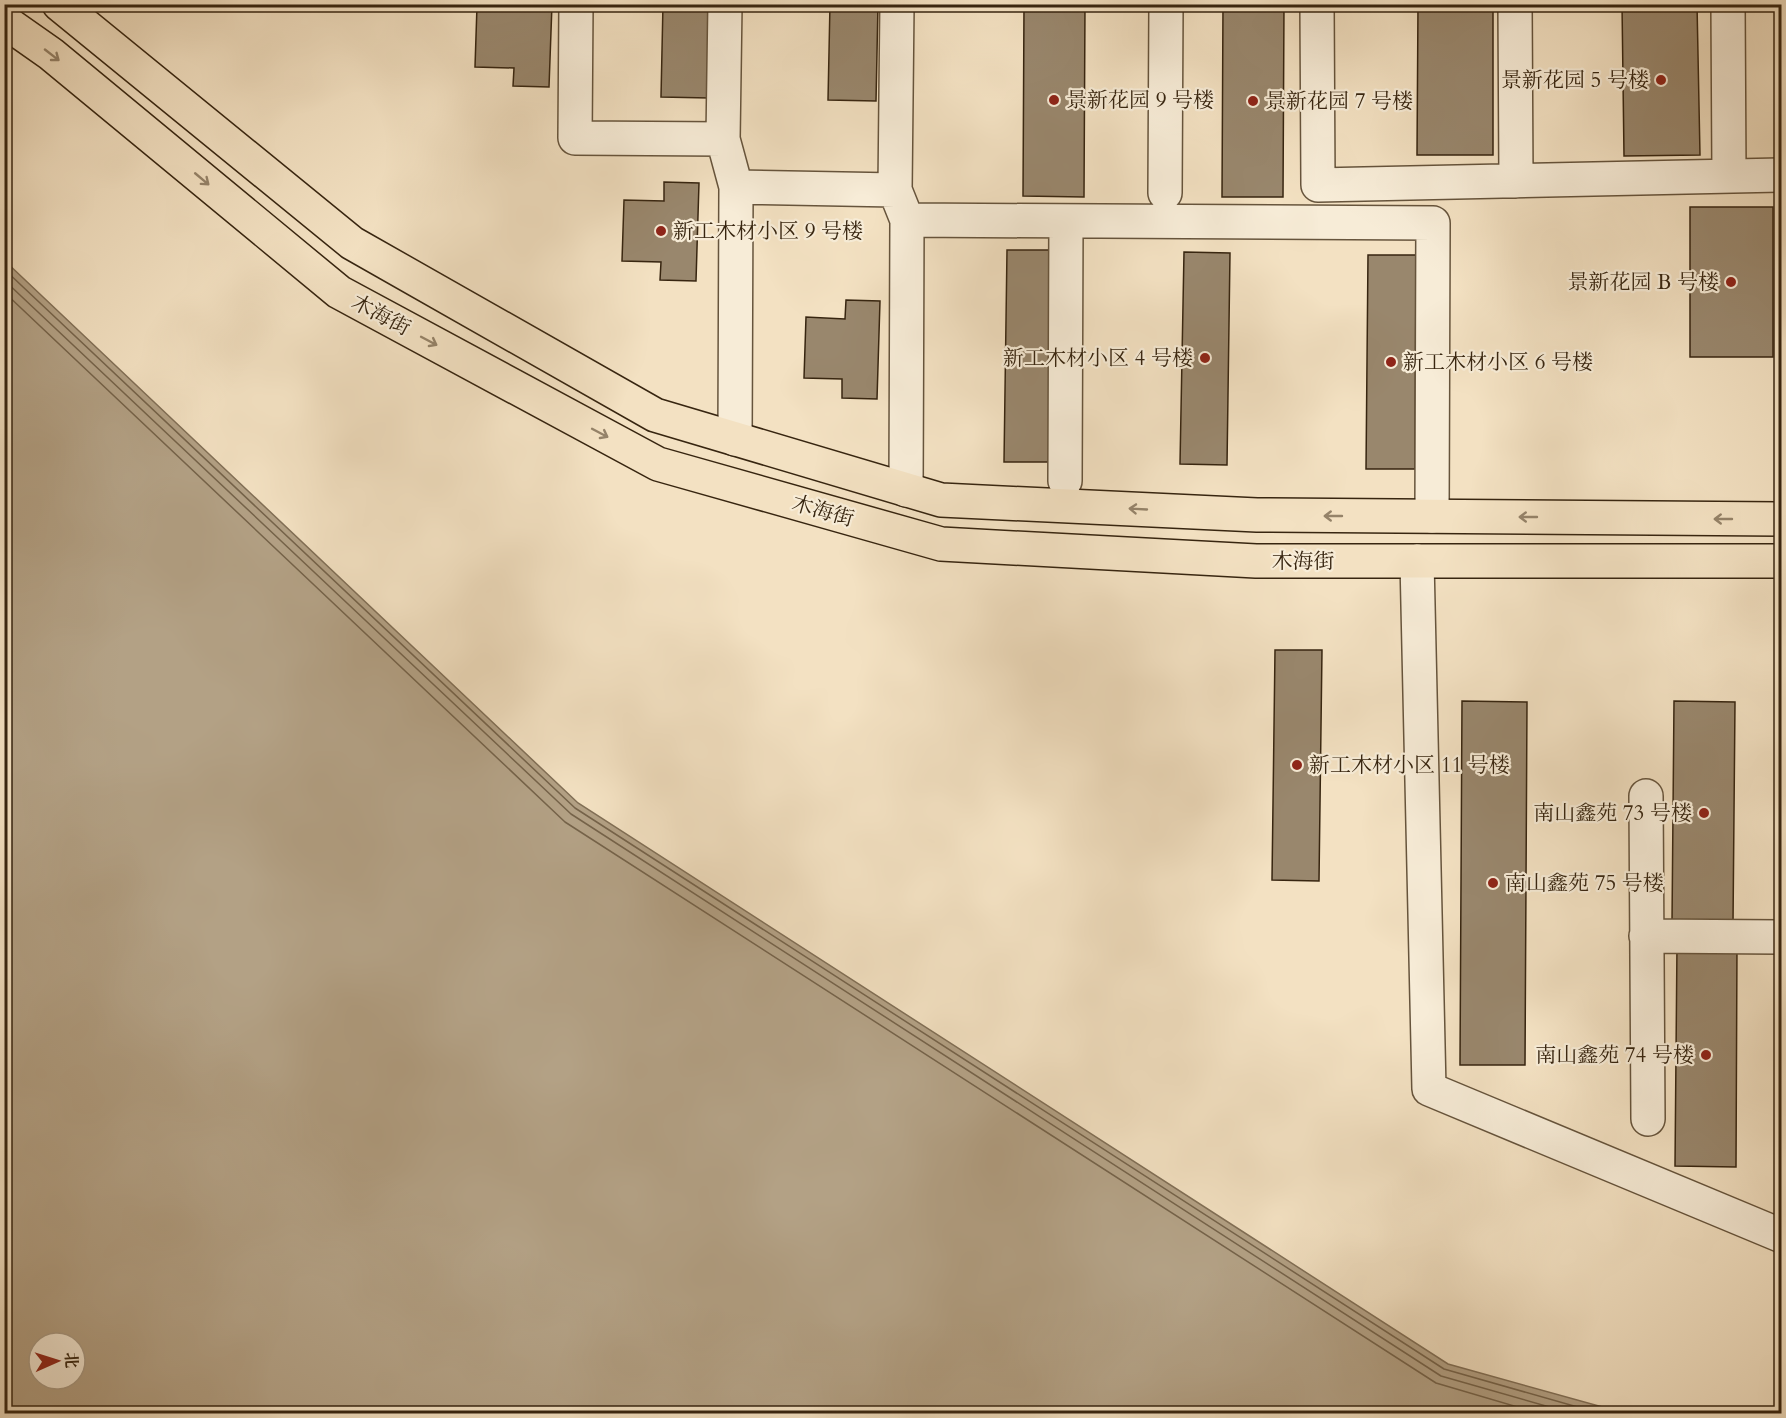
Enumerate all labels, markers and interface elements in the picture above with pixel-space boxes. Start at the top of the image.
one-way arrow [44,49,60,62]
place label: 景新花园 5 号楼 [1501,66,1649,95]
marker: 景新花园 5 号楼 [1654,73,1668,87]
place label: 景新花园 9 号楼 [1066,86,1214,115]
place label: 景新花园 7 号楼 [1265,87,1413,116]
marker: 景新花园 9 号楼 [1047,93,1061,107]
marker: 景新花园 7 号楼 [1246,94,1260,108]
one-way arrow [194,173,210,186]
place label: 新工木材小区 9 号楼 [673,217,863,246]
marker: 新工木材小区 9 号楼 [654,224,668,238]
place label: 景新花园 B 号楼 [1567,268,1719,297]
marker: 景新花园 B 号楼 [1724,275,1738,289]
street label: 木海街 [346,288,415,343]
one-way arrow [419,336,437,347]
place label: 新工木材小区 4 号楼 [1003,344,1193,373]
place label: 新工木材小区 6 号楼 [1403,348,1593,377]
marker: 新工木材小区 4 号楼 [1198,351,1212,365]
marker: 新工木材小区 6 号楼 [1384,355,1398,369]
one-way arrow [591,427,608,439]
street label: 木海街 [789,489,857,534]
one-way arrow [1129,504,1149,515]
one-way arrow [1324,510,1344,522]
one-way arrow [1519,511,1539,523]
one-way arrow [1714,513,1734,525]
street label: 木海街 [1272,547,1335,576]
place label: 新工木材小区 11 号楼 [1309,751,1510,780]
marker: 新工木材小区 11 号楼 [1290,758,1304,772]
place label: 南山鑫苑 73 号楼 [1533,799,1692,828]
marker: 南山鑫苑 73 号楼 [1697,806,1711,820]
place label: 南山鑫苑 75 号楼 [1505,869,1664,898]
marker: 南山鑫苑 75 号楼 [1486,876,1500,890]
place label: 南山鑫苑 74 号楼 [1535,1041,1694,1070]
marker: 南山鑫苑 74 号楼 [1699,1048,1713,1062]
north arrow [27,1331,87,1391]
text: 北 [60,1352,82,1369]

